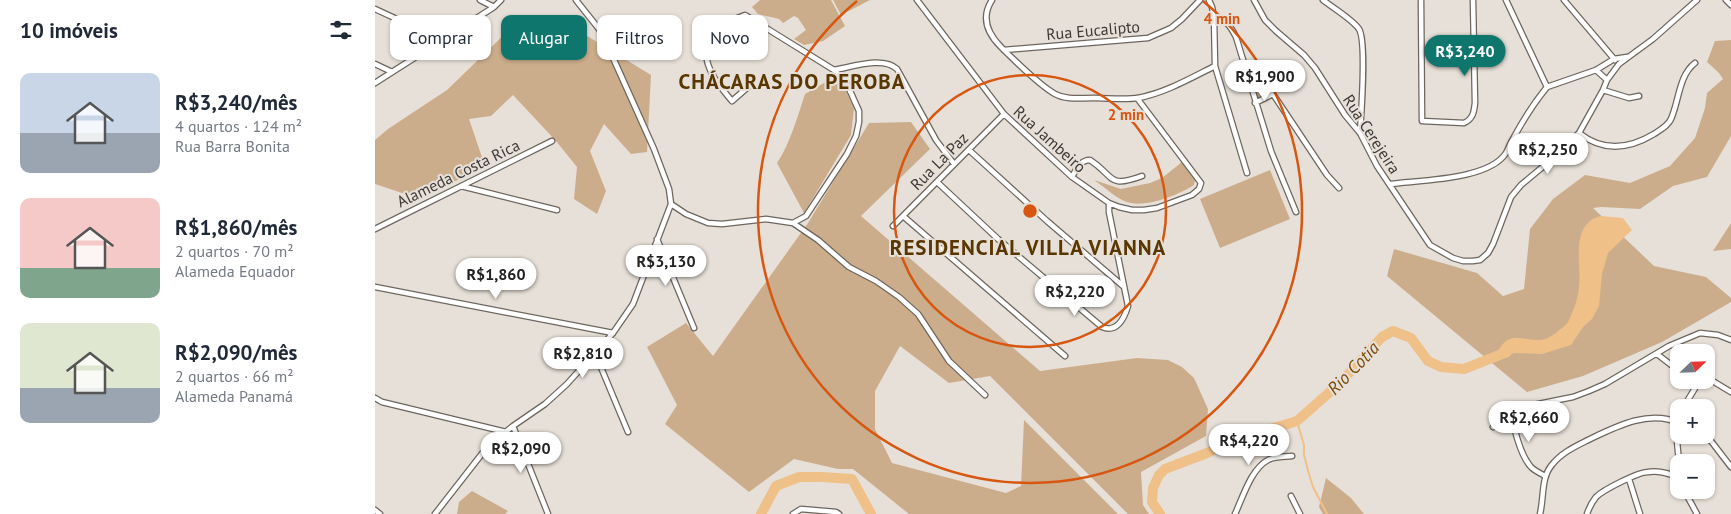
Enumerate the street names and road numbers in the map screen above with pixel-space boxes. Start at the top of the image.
street label: Rua Eucalipto [1045,16,1141,44]
street label: Rua Cerejeira [1339,91,1405,177]
street label: Rua Jambeiro [1010,101,1090,177]
street label: Rua La Paz [906,128,972,194]
street label: Alameda Costa Rica [393,135,523,211]

